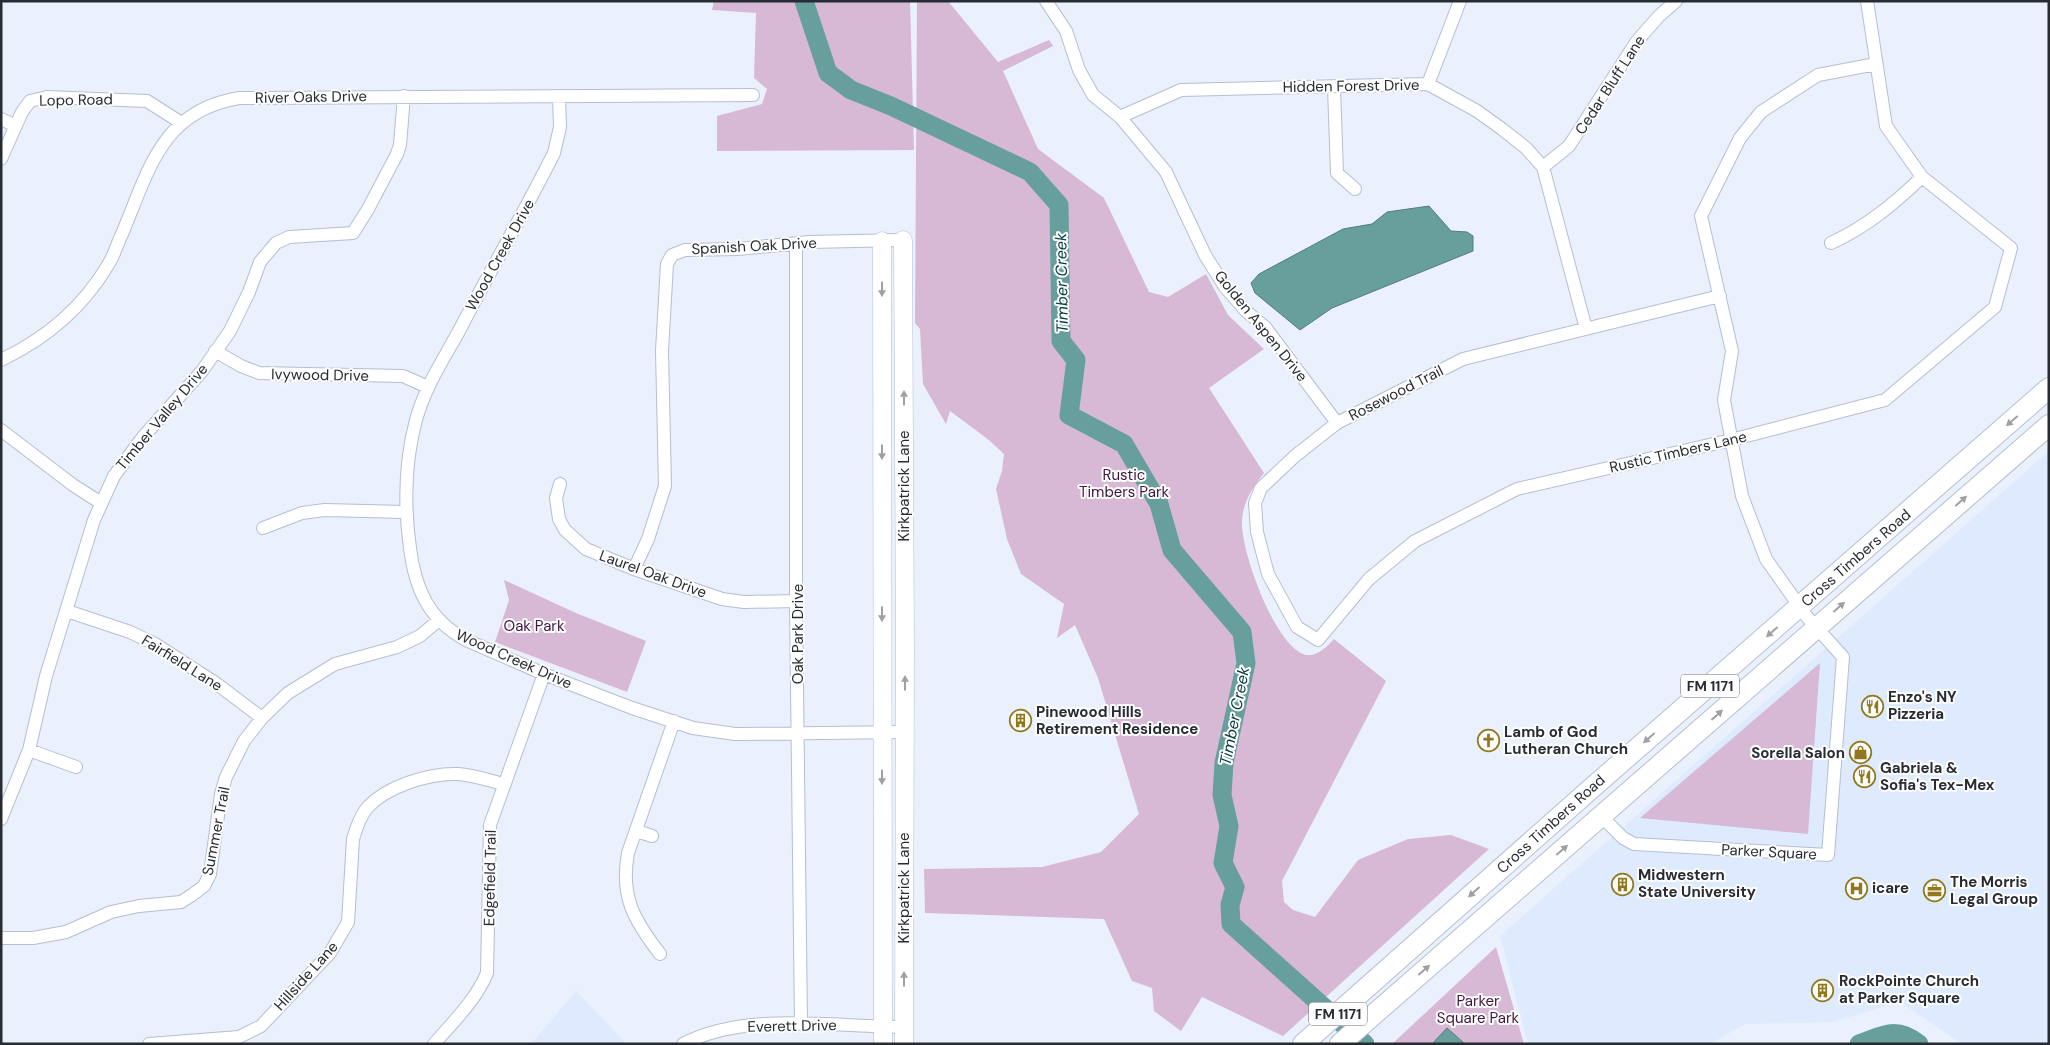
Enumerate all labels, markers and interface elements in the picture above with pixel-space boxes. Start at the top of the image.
street label: Cedar Bluff Lane [1570,31,1650,139]
street label: Hidden Forest Drive [1282,75,1420,97]
street label: River Oaks Drive [255,86,367,108]
street label: Lopo Road [39,89,113,111]
street label: Wood Creek Drive [461,195,539,315]
water label: Timber Creek [1050,232,1073,333]
street label: Spanish Oak Drive [691,233,817,259]
street label: Golden Aspen Drive [1210,266,1312,386]
one-way arrow [878,282,886,298]
street label: Timber Valley Drive [112,360,212,474]
street label: Rosewood Trail [1345,361,1447,425]
street label: Ivywood Drive [271,364,369,386]
one-way arrow [900,390,908,406]
one-way arrow [2006,415,2019,426]
street label: Rustic Timbers Lane [1607,426,1749,478]
street label: Kirkpatrick Lane [894,430,914,542]
one-way arrow [878,444,886,460]
park label: Rustic Timbers Park [1079,465,1169,502]
one-way arrow [1955,495,1968,506]
street label: Cross Timbers Road [1797,505,1915,611]
street label: Laurel Oak Drive [597,545,709,603]
street label: Oak Park Drive [788,584,808,684]
one-way arrow [1832,602,1845,613]
one-way arrow [878,607,886,623]
park label: Oak Park [504,616,565,636]
street label: Wood Creek Drive [453,624,575,694]
one-way arrow [1766,626,1778,638]
street label: Fairfield Lane [138,630,226,696]
water label: Timber Creek [1215,664,1254,767]
road number: FM 1171 [1681,674,1739,698]
one-way arrow [901,675,909,691]
place label: Enzo's NY Pizzeria [1888,687,1957,724]
restaurant icon: Enzo's NY Pizzeria [1860,694,1884,718]
place label: Pinewood Hills Retirement Residence [1036,702,1198,739]
building icon: Pinewood Hills Retirement Residence [1008,709,1032,733]
one-way arrow [1710,709,1722,721]
place label: Lamb of God Lutheran Church [1504,722,1628,759]
church icon: Lamb of God Lutheran Church [1476,729,1500,753]
one-way arrow [1643,732,1655,744]
shop icon: Sorella Salon [1849,741,1873,765]
place label: Sorella Salon [1751,743,1845,763]
place label: Gabriela & Sofia's Tex-Mex [1880,758,1995,795]
restaurant icon: Gabriela & Sofia's Tex-Mex [1852,765,1876,789]
one-way arrow [878,769,886,785]
street label: Cross Timbers Road [1493,770,1609,878]
street label: Summer Trail [198,785,234,877]
street label: Edgefield Trail [479,830,501,926]
street label: Kirkpatrick Lane [894,832,914,944]
street label: Parker Square [1721,840,1817,864]
one-way arrow [1556,844,1568,856]
place label: Midwestern State University [1638,865,1756,902]
building icon: Midwestern State University [1610,872,1634,896]
place label: The Morris Legal Group [1950,872,2038,909]
hospital icon: icare [1844,876,1868,900]
place label: icare [1872,878,1909,898]
office icon: The Morris Legal Group [1922,879,1946,903]
one-way arrow [1469,886,1481,898]
street label: Hillside Lane [270,937,342,1015]
one-way arrow [1417,965,1430,976]
one-way arrow [900,970,908,986]
place label: RockPointe Church at Parker Square [1839,971,1979,1008]
building icon: RockPointe Church at Parker Square [1811,978,1835,1002]
park label: Parker Square Park [1437,991,1520,1028]
road number: FM 1171 [1309,1002,1367,1026]
street label: Everett Drive [747,1015,837,1037]

